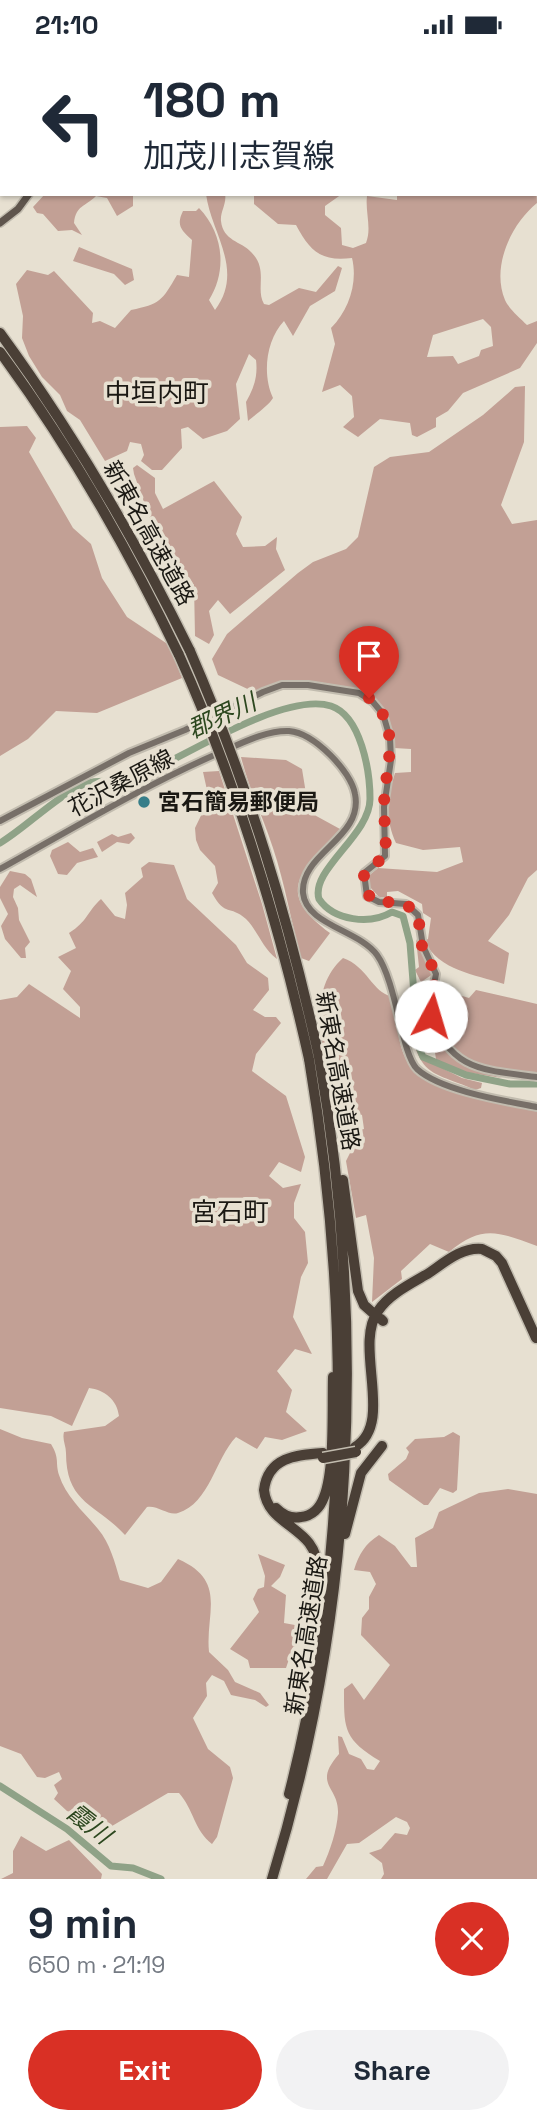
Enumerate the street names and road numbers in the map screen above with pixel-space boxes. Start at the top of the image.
street label: 新東名高速道路 [97,455,201,611]
street label: 花沢桑原線 [63,743,179,823]
street label: 新東名高速道路 [309,989,367,1153]
street label: 新東名高速道路 [279,1553,333,1717]

